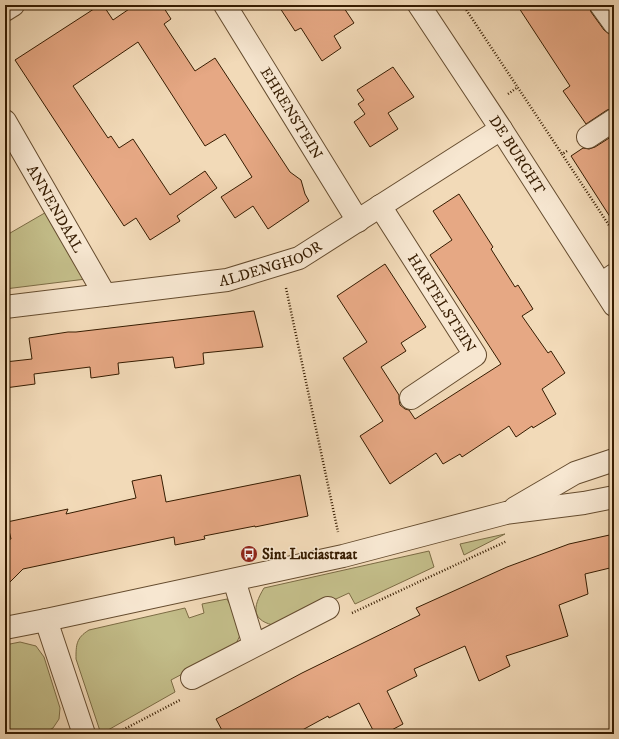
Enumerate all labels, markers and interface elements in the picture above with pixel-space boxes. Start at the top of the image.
street label: EHRENSTEIN [256,64,327,163]
street label: DE BURCHT [485,112,550,198]
street label: ANNENDAAL [22,162,88,256]
street label: ALDENGHOOR [218,237,326,291]
street label: HARTELSTEIN [403,250,480,356]
bus stop icon: Sint Luciastraat [239,544,259,564]
place label: Sint Luciastraat [262,545,357,564]

